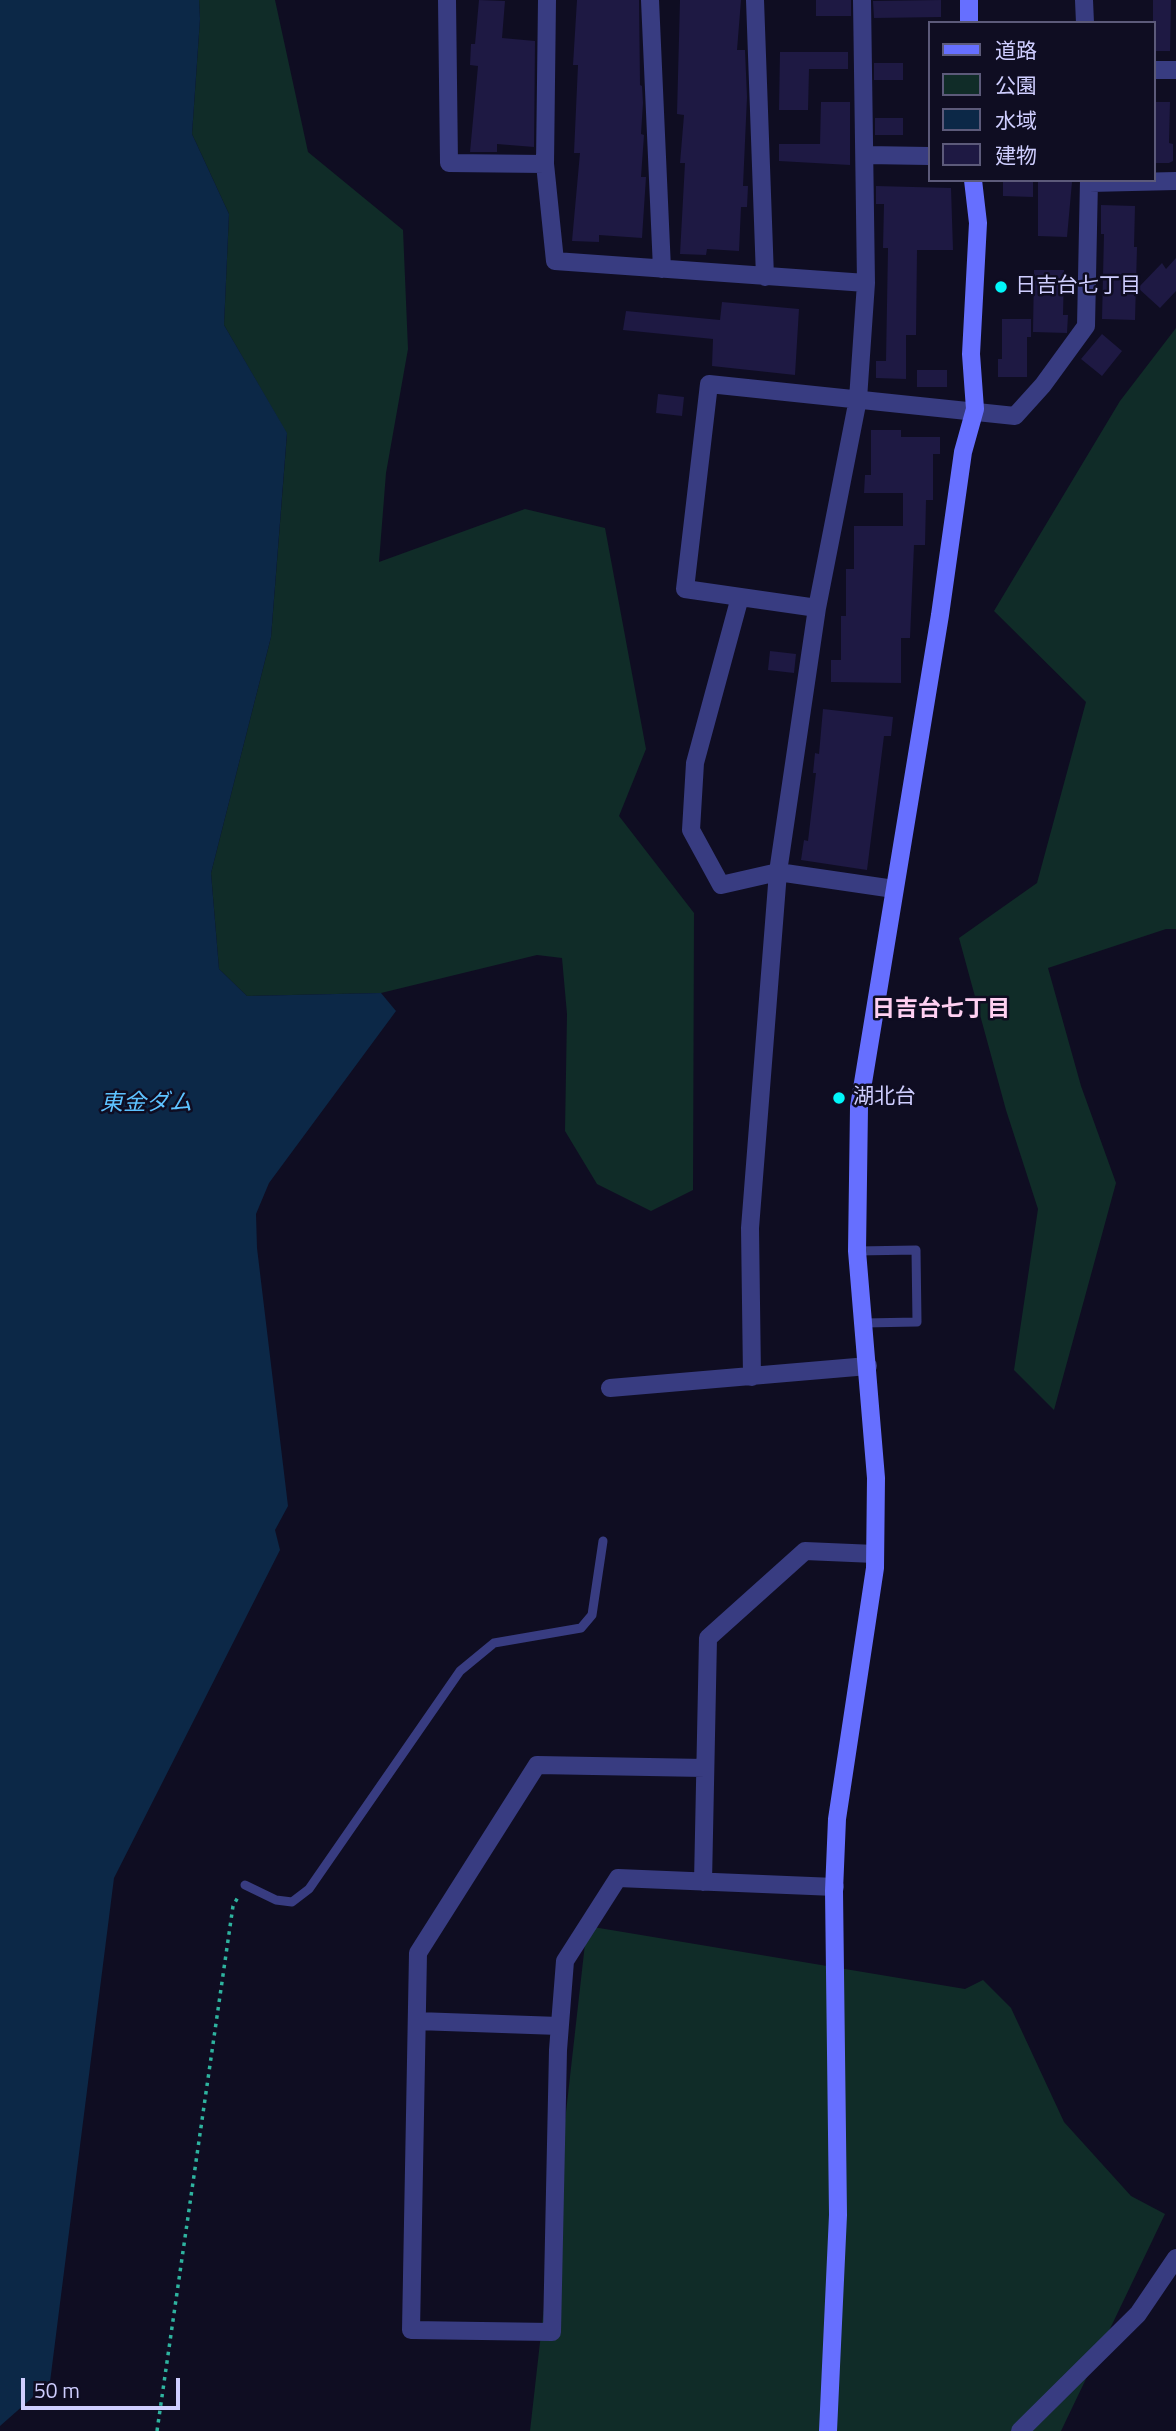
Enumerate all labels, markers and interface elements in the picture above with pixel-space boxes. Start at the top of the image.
legend [928,21,1155,182]
text: 道路 [995,34,1037,66]
text: 公園 [995,69,1037,101]
text: 水域 [995,104,1037,136]
text: 建物 [995,139,1037,171]
place label: 日吉台七丁目 [1015,274,1141,300]
marker: 日吉台七丁目 [993,279,1009,295]
district label: 日吉台七丁目 [872,996,1010,1024]
place label: 湖北台 [853,1085,916,1111]
water label: 東金ダム [100,1090,192,1118]
marker: 湖北台 [831,1090,847,1106]
scale bar [24,2364,184,2408]
text: 50 m [34,2374,80,2406]

